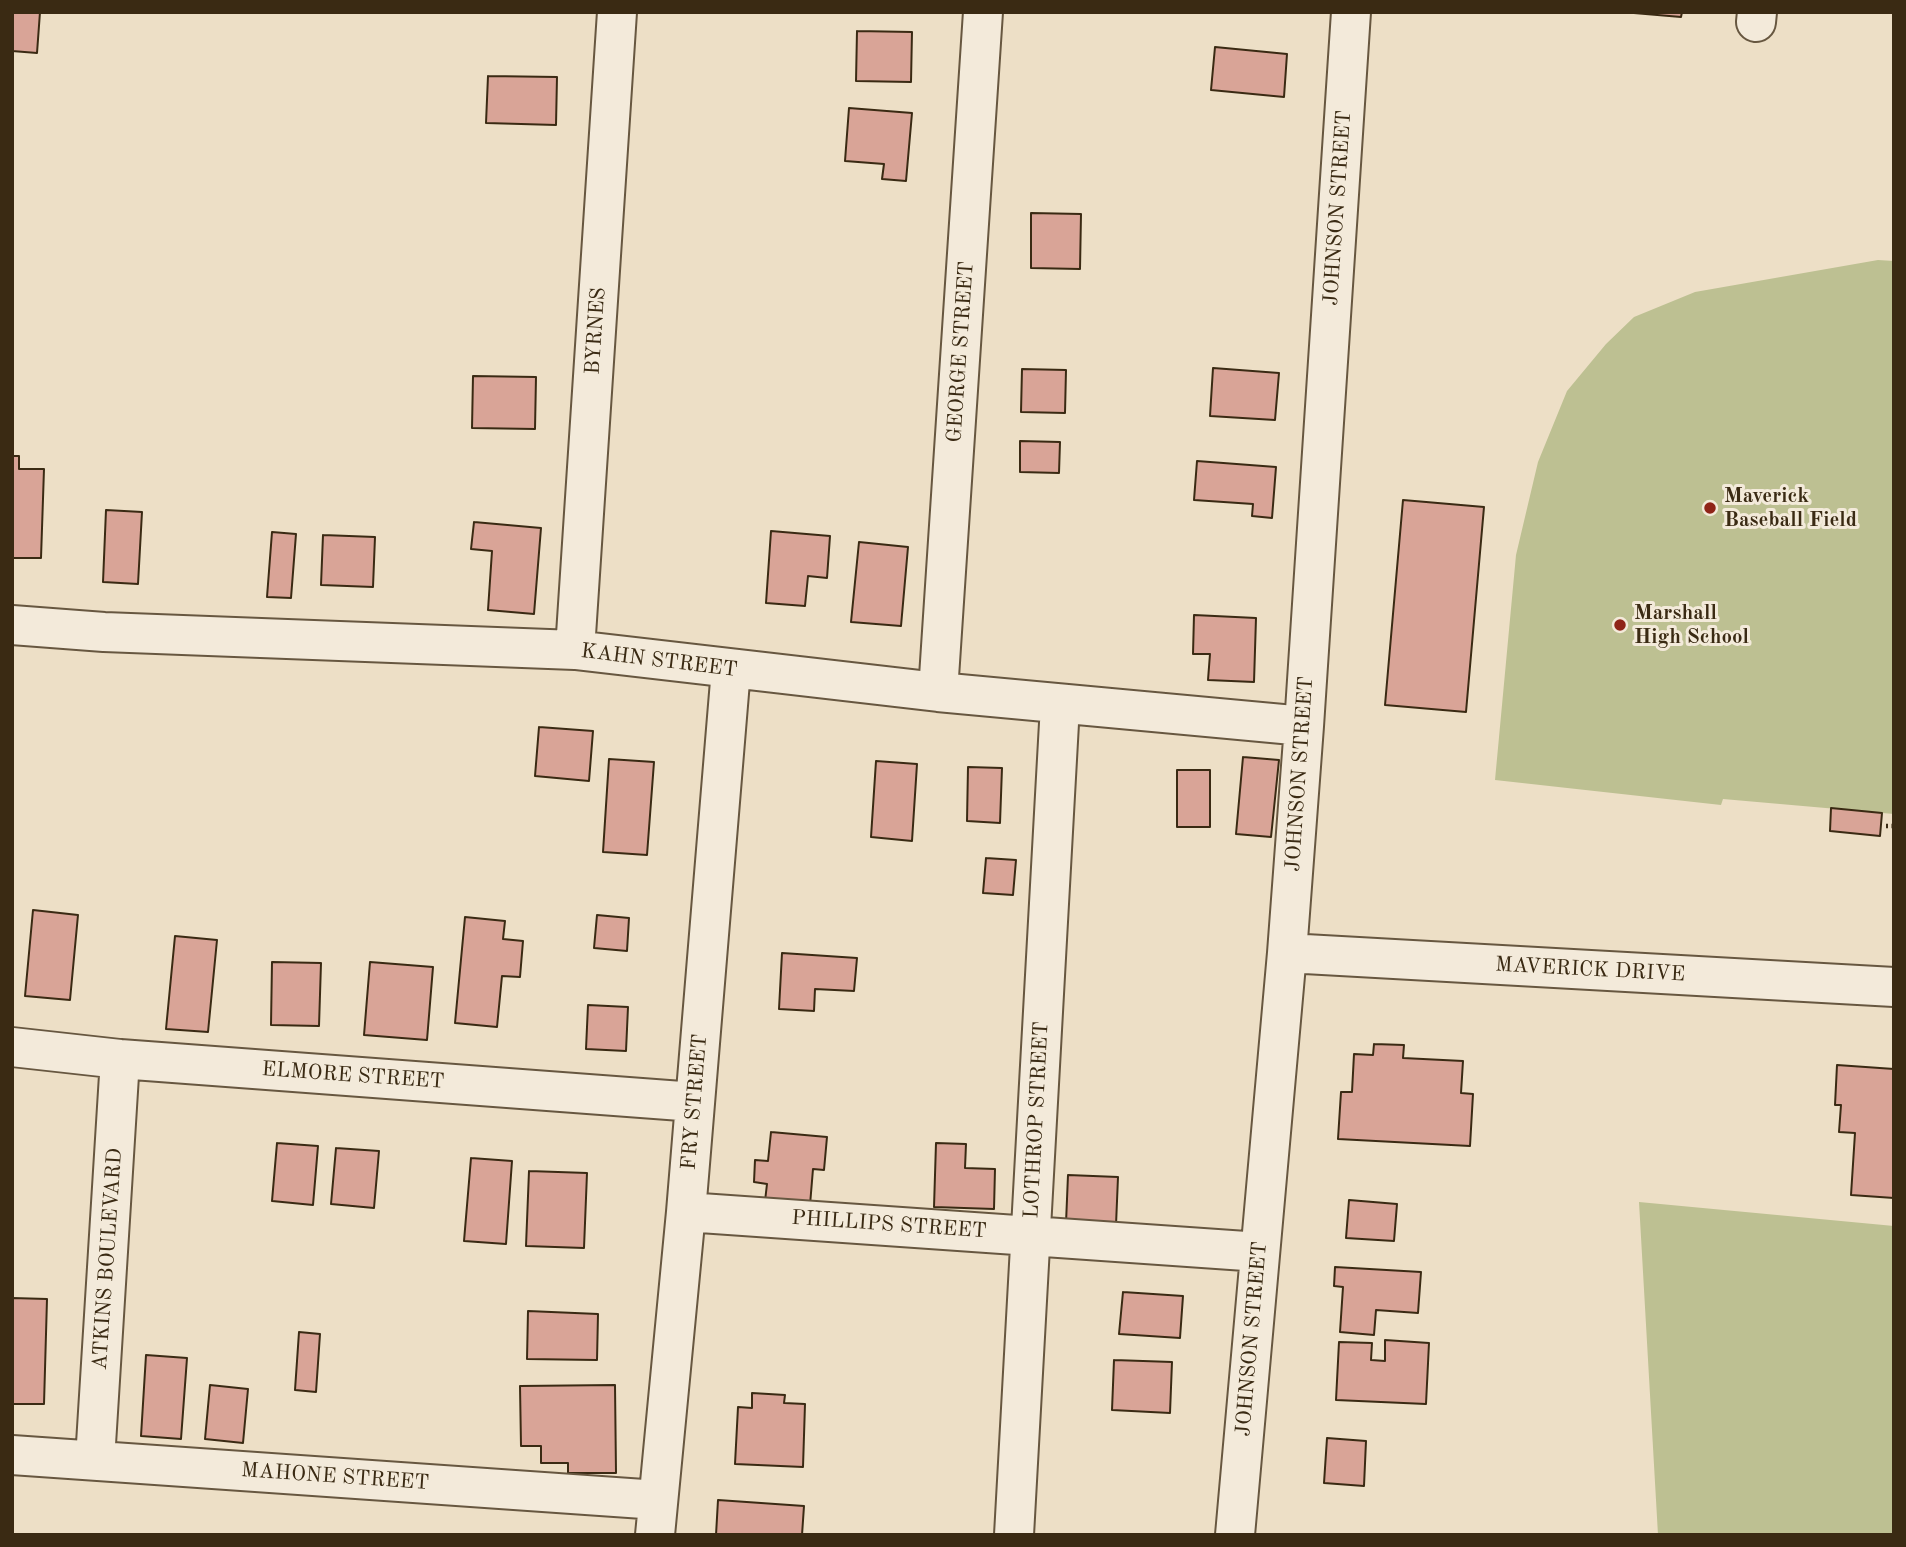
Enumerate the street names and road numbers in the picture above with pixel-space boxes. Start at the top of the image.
street label: JOHNSON STREET [1319,110,1357,306]
street label: GEORGE STREET [942,260,980,444]
street label: BYRNES [580,286,612,376]
street label: KAHN STREET [579,639,739,683]
street label: JOHNSON STREET [1281,676,1319,872]
street label: MAVERICK DRIVE [1494,952,1686,988]
street label: LOTHROP STREET [1019,1021,1055,1219]
street label: FRY STREET [676,1033,714,1171]
street label: ELMORE STREET [261,1057,445,1095]
street label: ATKINS BOULEVARD [88,1147,128,1371]
street label: PHILLIPS STREET [790,1206,988,1244]
street label: JOHNSON STREET [1231,1240,1273,1438]
street label: MAHONE STREET [240,1458,430,1496]

